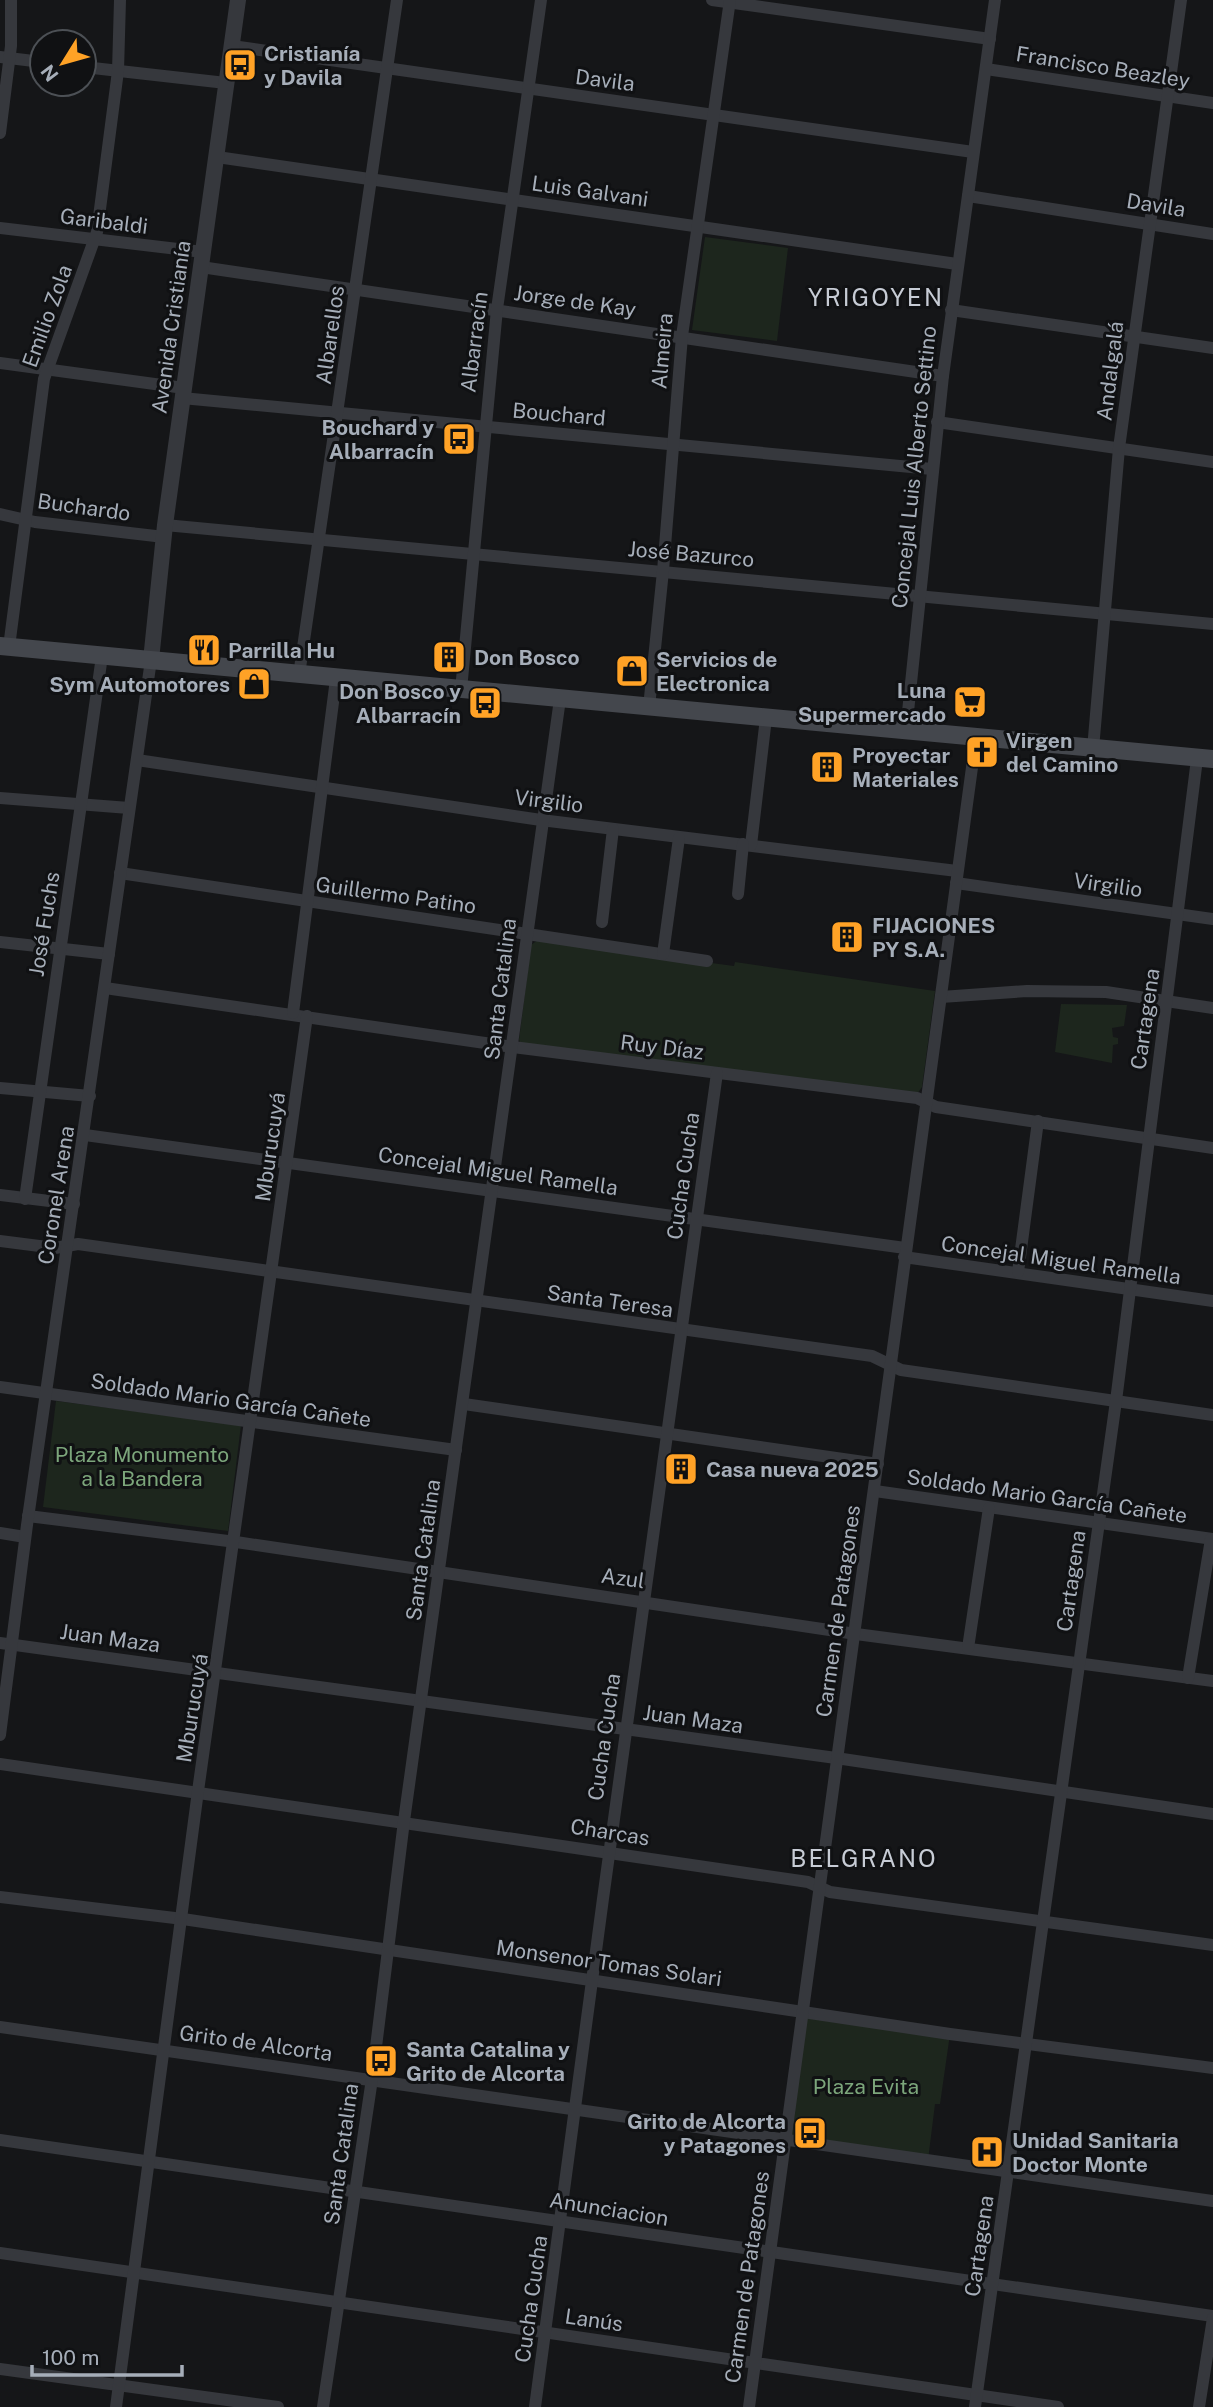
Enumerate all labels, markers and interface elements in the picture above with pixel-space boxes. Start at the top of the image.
north arrow [28,28,98,98]
place label: Cristianía y Davila [264,41,361,90]
street label: Francisco Beazley [1014,41,1192,93]
bus stop icon: Cristianía y Davila [221,46,259,84]
text: N [36,61,63,86]
street label: Davila [574,64,636,96]
street label: Luis Galvani [530,170,650,212]
street label: Davila [1125,188,1187,222]
street label: Garibaldi [59,203,149,239]
street label: Avenida Cristianía [146,239,196,415]
street label: Emilio Zola [17,261,77,371]
street label: Jorge de Kay [512,280,638,322]
district label: YRIGOYEN [808,283,944,311]
street label: Albarellos [311,284,349,386]
street label: Albarracín [455,290,493,394]
street label: Almeira [646,312,678,390]
street label: Andalgalá [1091,320,1129,422]
street label: Concejal Luis Alberto Settino [887,325,941,609]
street label: Bouchard [511,397,607,431]
place label: Bouchard y Albarracín [321,415,434,464]
bus stop icon: Bouchard y Albarracín [440,420,478,458]
street label: Buchardo [36,488,132,526]
street label: José Bazurco [627,536,755,572]
restaurant icon: Parrilla Hu [185,631,223,669]
place label: Parrilla Hu [228,638,335,663]
building icon: Don Bosco [430,638,468,676]
place label: Don Bosco [474,645,580,670]
place label: Servicios de Electronica [656,647,777,696]
shop icon: Servicios de Electronica [613,652,651,690]
shop icon: Sym Automotores [235,665,273,703]
place label: Sym Automotores [49,672,230,697]
place label: Luna Supermercado [798,678,946,727]
place label: Don Bosco y Albarracín [339,679,461,728]
supermarket icon: Luna Supermercado [951,683,989,721]
bus stop icon: Don Bosco y Albarracín [466,684,504,722]
place label: Virgen del Camino [1006,728,1118,777]
church icon: Virgen del Camino [963,733,1001,771]
place label: Proyectar Materiales [852,743,959,792]
building icon: Proyectar Materiales [808,748,846,786]
street label: Virgilio [513,784,585,818]
street label: Virgilio [1072,868,1144,902]
street label: José Fuchs [23,870,65,978]
street label: Guillermo Patino [314,871,478,919]
place label: FIJACIONES PY S.A. [872,913,995,962]
street label: Santa Catalina [479,917,521,1061]
building icon: FIJACIONES PY S.A. [828,918,866,956]
street label: Cartagena [1126,967,1164,1071]
street label: Ruy Díaz [619,1029,705,1065]
street label: Mburucuyá [250,1091,290,1203]
street label: Cucha Cucha [662,1111,704,1241]
street label: Coronel Arena [33,1124,79,1266]
street label: Concejal Miguel Ramella [376,1142,620,1200]
street label: Concejal Miguel Ramella [939,1231,1183,1289]
street label: Santa Teresa [545,1280,675,1322]
street label: Soldado Mario García Cañete [89,1368,373,1432]
park label: Plaza Monumento a la Bandera [55,1442,229,1491]
building icon: Casa nueva 2025 [662,1450,700,1488]
place label: Casa nueva 2025 [706,1457,879,1482]
street label: Soldado Mario García Cañete [905,1464,1189,1528]
street label: Santa Catalina [401,1478,445,1622]
street label: Carmen de Patagones [811,1503,865,1719]
street label: Cartagena [1052,1529,1090,1633]
street label: Azul [600,1563,646,1593]
street label: Juan Maza [58,1619,162,1657]
street label: Mburucuyá [171,1652,213,1764]
street label: Cucha Cucha [583,1672,625,1802]
street label: Juan Maza [641,1700,745,1738]
street label: Charcas [569,1813,651,1851]
district label: BELGRANO [790,1844,938,1872]
street label: Monsenor Tomas Solari [495,1935,723,1991]
street label: Grito de Alcorta [178,2020,334,2066]
place label: Santa Catalina y Grito de Alcorta [406,2037,570,2086]
bus stop icon: Santa Catalina y Grito de Alcorta [362,2042,400,2080]
park label: Plaza Evita [813,2074,919,2099]
street label: Santa Catalina [319,2082,363,2226]
place label: Grito de Alcorta y Patagones [627,2109,786,2158]
bus stop icon: Grito de Alcorta y Patagones [791,2114,829,2152]
place label: Unidad Sanitaria Doctor Monte [1012,2128,1179,2177]
hospital icon: Unidad Sanitaria Doctor Monte [968,2133,1006,2171]
street label: Carmen de Patagones [720,2169,774,2385]
street label: Anunciacion [548,2187,670,2231]
street label: Cartagena [960,2194,998,2298]
street label: Cucha Cucha [510,2234,552,2364]
street label: Lanús [563,2304,625,2336]
scale bar [32,2334,182,2378]
text: 100 m [42,2345,99,2370]

